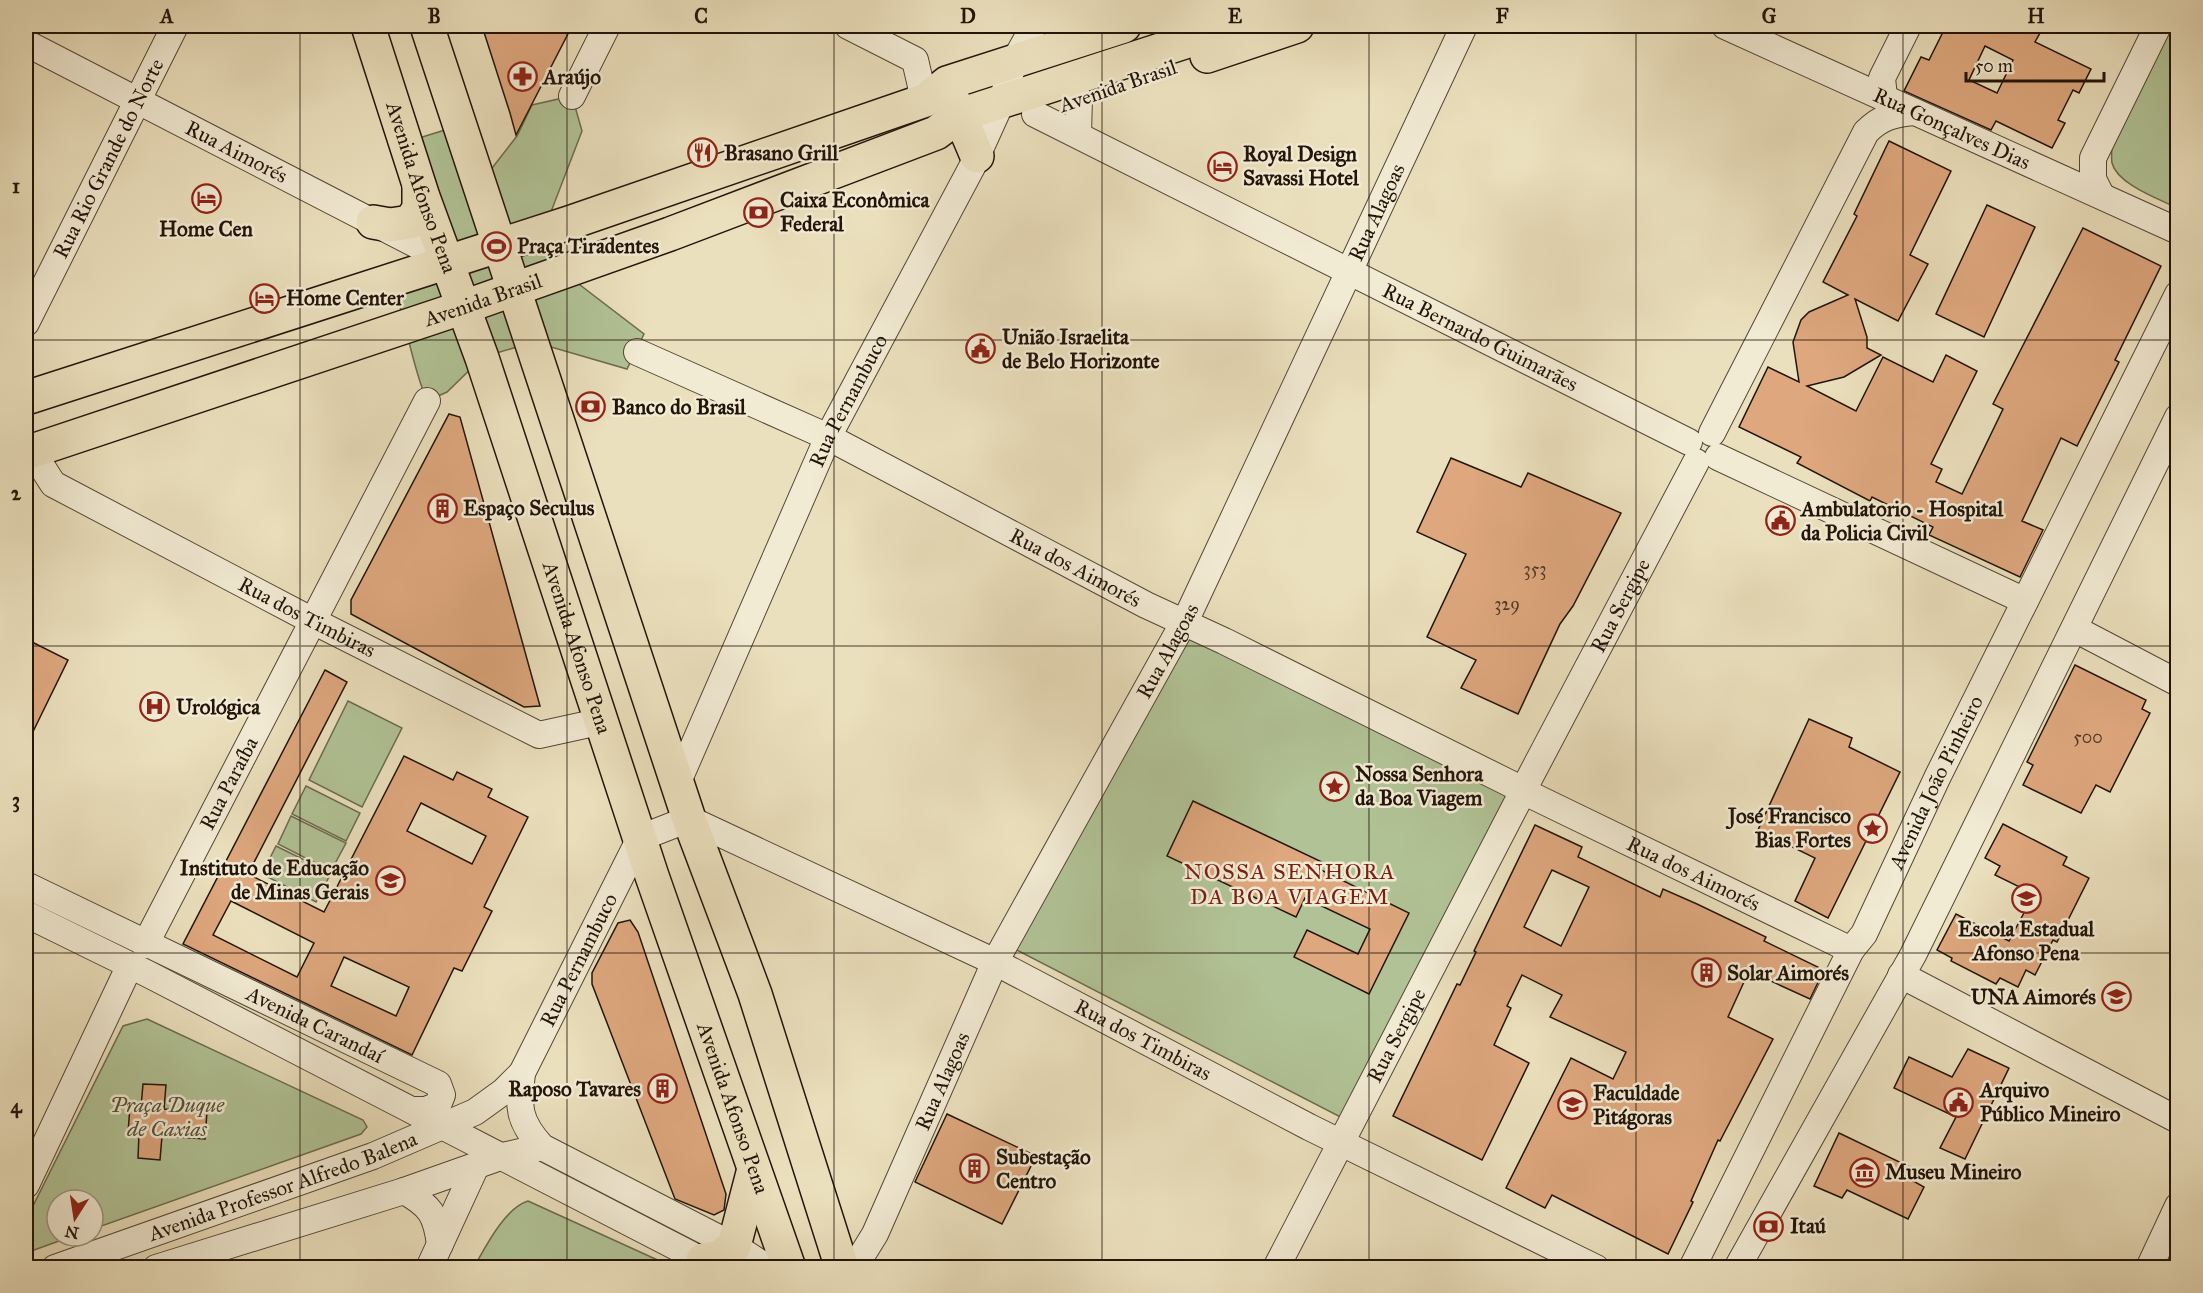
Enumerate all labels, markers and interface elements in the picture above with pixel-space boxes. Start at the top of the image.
text: A [158,4,174,28]
text: B [427,4,441,28]
text: C [694,4,708,28]
text: D [960,4,976,28]
text: E [1228,4,1243,28]
text: F [1495,4,1509,28]
text: G [1762,4,1777,28]
text: H [2027,4,2045,28]
scale bar [1966,45,2104,83]
street label: Rua Rio Grande do Norte [48,54,170,263]
street label: Avenida Brasil [1055,54,1180,119]
text: 50 m [1975,55,2013,77]
pharmacy icon: Araújo [506,61,538,93]
place label: Araújo [541,64,601,90]
street label: Rua Gonçalves Dias [1869,82,2034,175]
street label: Avenida Afonso Pena [380,97,463,277]
street label: Rua Aimorés [181,115,292,189]
restaurant icon: Brasano Grill [687,137,719,169]
place label: Brasano Grill [724,140,839,166]
place label: Royal Design Savassi Hotel [1243,141,1360,191]
hotel icon: Royal Design Savassi Hotel [1206,150,1238,182]
street label: Rua Alagoas [1343,159,1411,265]
text: 1 [12,174,20,198]
hotel icon: Home Cen [190,182,222,214]
place label: Caixa Econômica Federal [780,187,931,237]
bank icon: Caixa Econômica Federal [743,196,775,228]
place label: Home Cen [159,216,254,242]
sports icon: Praça Tiradentes [480,230,512,262]
place label: Praça Tiradentes [517,233,660,259]
street label: Avenida Brasil [420,267,546,333]
street label: Rua Bernardo Guimarães [1378,277,1582,397]
hotel icon: Home Center [249,282,281,314]
place label: Home Center [286,285,405,311]
place label: União Israelita de Belo Horizonte [1002,324,1160,374]
street label: Rua Pernambuco [804,330,894,471]
public building icon: União Israelita de Belo Horizonte [965,333,997,365]
bank icon: Banco do Brasil [575,391,607,423]
place label: Banco do Brasil [612,394,747,420]
text: 2 [11,481,22,505]
building icon: Espaço Seculus [426,492,458,524]
place label: Espaço Seculus [463,495,595,521]
place label: Ambulatorio - Hospital da Policia Civil [1799,496,2004,546]
public building icon: Ambulatorio - Hospital da Policia Civil [1764,505,1796,537]
street label: Rua dos Aimorés [1005,522,1146,613]
street label: Rua Sergipe [1585,554,1656,657]
street label: Avenida Afonso Pena [536,557,617,737]
house number: 353 [1524,558,1546,580]
street label: Rua dos Timbiras [234,571,380,663]
house number: 329 [1494,593,1520,615]
street label: Rua Alagoas [1131,599,1205,703]
hospital icon: Urológica [139,691,171,723]
street label: Avenida João Pinheiro [1883,691,1989,874]
place label: Urológica [176,694,261,720]
house number: 500 [2073,726,2103,748]
street label: Rua Paraíba [194,732,264,834]
place label: Nossa Senhora da Boa Viagem [1355,761,1484,811]
place icon: Nossa Senhora da Boa Viagem [1318,770,1350,802]
text: 3 [12,788,20,813]
place label: José Francisco Bias Fortes [1725,803,1851,853]
place icon: José Francisco Bias Fortes [1856,812,1888,844]
street label: Rua dos Aimorés [1622,830,1764,917]
place label: Instituto de Educação de Minas Gerais [180,855,369,905]
district label: NOSSA SENHORA DA BOA VIAGEM [1184,858,1396,910]
school or university icon: Instituto de Educação de Minas Gerais [374,864,406,896]
school or university icon: Escola Estadual Afonso Pena [2010,882,2042,914]
street label: Rua Pernambuco [534,889,623,1031]
place label: Escola Estadual Afonso Pena [1958,916,2096,966]
building icon: Solar Aimorés [1690,957,1722,989]
place label: Solar Aimorés [1727,960,1849,986]
street label: Avenida Carandaí [241,980,389,1069]
school or university icon: UNA Aimorés [2101,981,2133,1013]
street label: Rua Sergipe [1361,984,1432,1087]
place label: UNA Aimorés [1971,984,2096,1010]
street label: Rua dos Timbiras [1070,993,1216,1086]
street label: Avenida Afonso Pena [691,1018,775,1197]
street label: Rua Alagoas [909,1028,976,1134]
building icon: Raposo Tavares [646,1073,678,1105]
place label: Raposo Tavares [508,1076,641,1102]
place label: Arquivo Público Mineiro [1978,1077,2121,1127]
place label: Faculdade Pitágoras [1593,1080,1680,1130]
public building icon: Arquivo Público Mineiro [1943,1086,1975,1118]
school or university icon: Faculdade Pitágoras [1556,1089,1588,1121]
park label: Praça Duque de Caxias [110,1092,225,1142]
text: 4 [10,1094,22,1119]
street label: Avenida Professor Alfredo Balena [144,1125,421,1247]
place label: Subestação Centro [996,1144,1091,1194]
building icon: Subestação Centro [959,1153,991,1185]
museum icon: Museu Mineiro [1848,1156,1880,1188]
place label: Museu Mineiro [1885,1159,2022,1185]
north arrow [45,1188,105,1248]
bank icon: Itaú [1753,1210,1785,1242]
place label: Itaú [1790,1213,1827,1239]
text: N [63,1221,81,1243]

